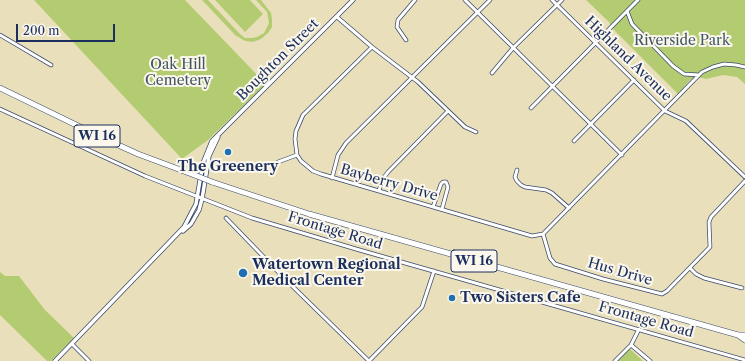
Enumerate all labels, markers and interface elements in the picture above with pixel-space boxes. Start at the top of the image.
street label: Highland Avenue [581,13,675,105]
scale bar [18,16,117,42]
street label: Boughton Street [234,16,322,104]
text: 200 m [23,23,60,38]
park label: Riverside Park [634,33,730,49]
park label: Oak Hill Cemetery [145,57,211,90]
road number: WI 16 [74,125,120,147]
marker: The Greenery [223,147,233,157]
place label: The Greenery [178,159,278,175]
street label: Bayberry Drive [338,161,440,205]
street label: Frontage Road [286,209,384,253]
road number: WI 16 [451,250,497,272]
street label: Hus Drive [586,255,654,289]
place label: Watertown Regional Medical Center [252,257,401,290]
marker: Watertown Regional Medical Center [237,267,249,279]
place label: Two Sisters Cafe [460,290,581,306]
marker: Two Sisters Cafe [447,293,457,303]
street label: Frontage Road [597,298,695,342]

